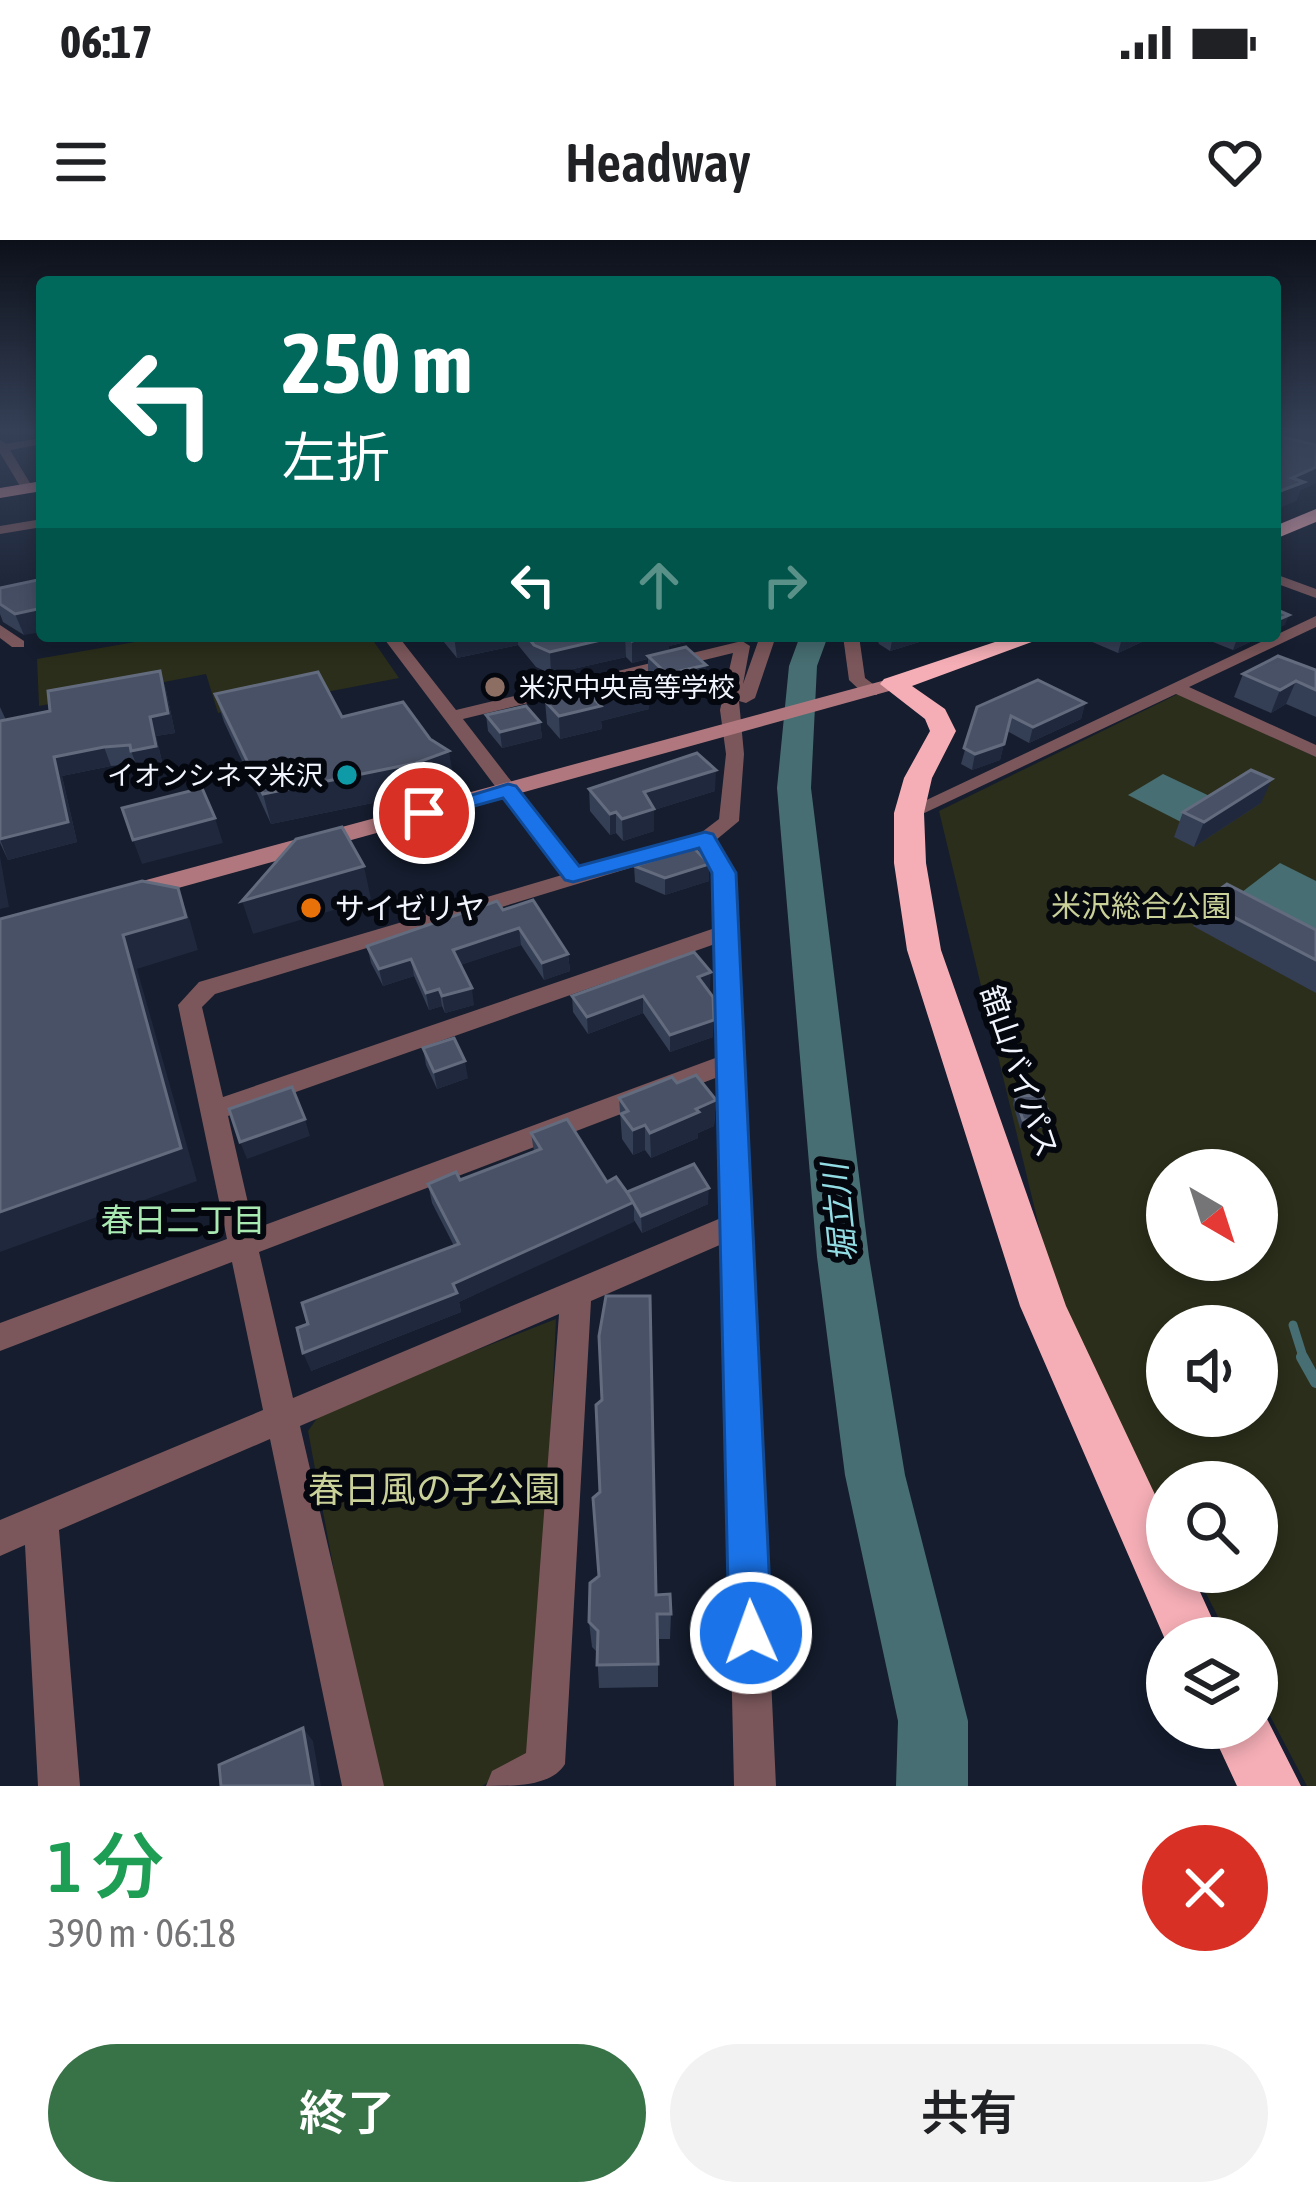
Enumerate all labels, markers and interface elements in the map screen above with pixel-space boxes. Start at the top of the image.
text: 06:17 [60,16,153,68]
icon: menu [48,129,114,195]
icon: heart [1202,129,1268,195]
text: Headway [565,132,751,193]
text: 250 m [282,315,472,411]
icon: left [84,324,240,480]
text: 左折 [282,427,390,488]
icon: left [500,552,566,618]
icon: ahead [626,552,692,618]
icon: right [752,552,818,618]
place label: 米沢中央高等学校 [519,672,735,703]
marker: 米沢中央高等学校 [482,674,508,700]
place label: イオンシネマ米沢 [107,760,323,791]
marker: イオンシネマ米沢 [334,762,360,788]
pin [373,762,475,864]
icon: arrive [391,780,457,846]
park label: 米沢総合公園 [1051,889,1231,923]
place label: サイゼリヤ [335,891,485,925]
marker: サイゼリヤ [298,895,324,921]
street label: 舘山バイパス [975,981,1065,1161]
north arrow [1146,1149,1278,1281]
map controls [1146,1149,1278,1749]
water label: 堀立川 [815,1159,863,1264]
district label: 春日二丁目 [101,1201,266,1239]
button: sound [1146,1305,1278,1437]
button: search [1146,1461,1278,1593]
park label: 春日風の子公園 [308,1468,560,1510]
position arrow [688,1570,814,1696]
button: layers [1146,1617,1278,1749]
text: 1 分 [48,1825,164,1907]
button: close [1142,1825,1268,1951]
text: 390 m · 06:18 [48,1911,236,1955]
button: 終了 [48,2044,646,2182]
button: 共有 [670,2044,1268,2182]

